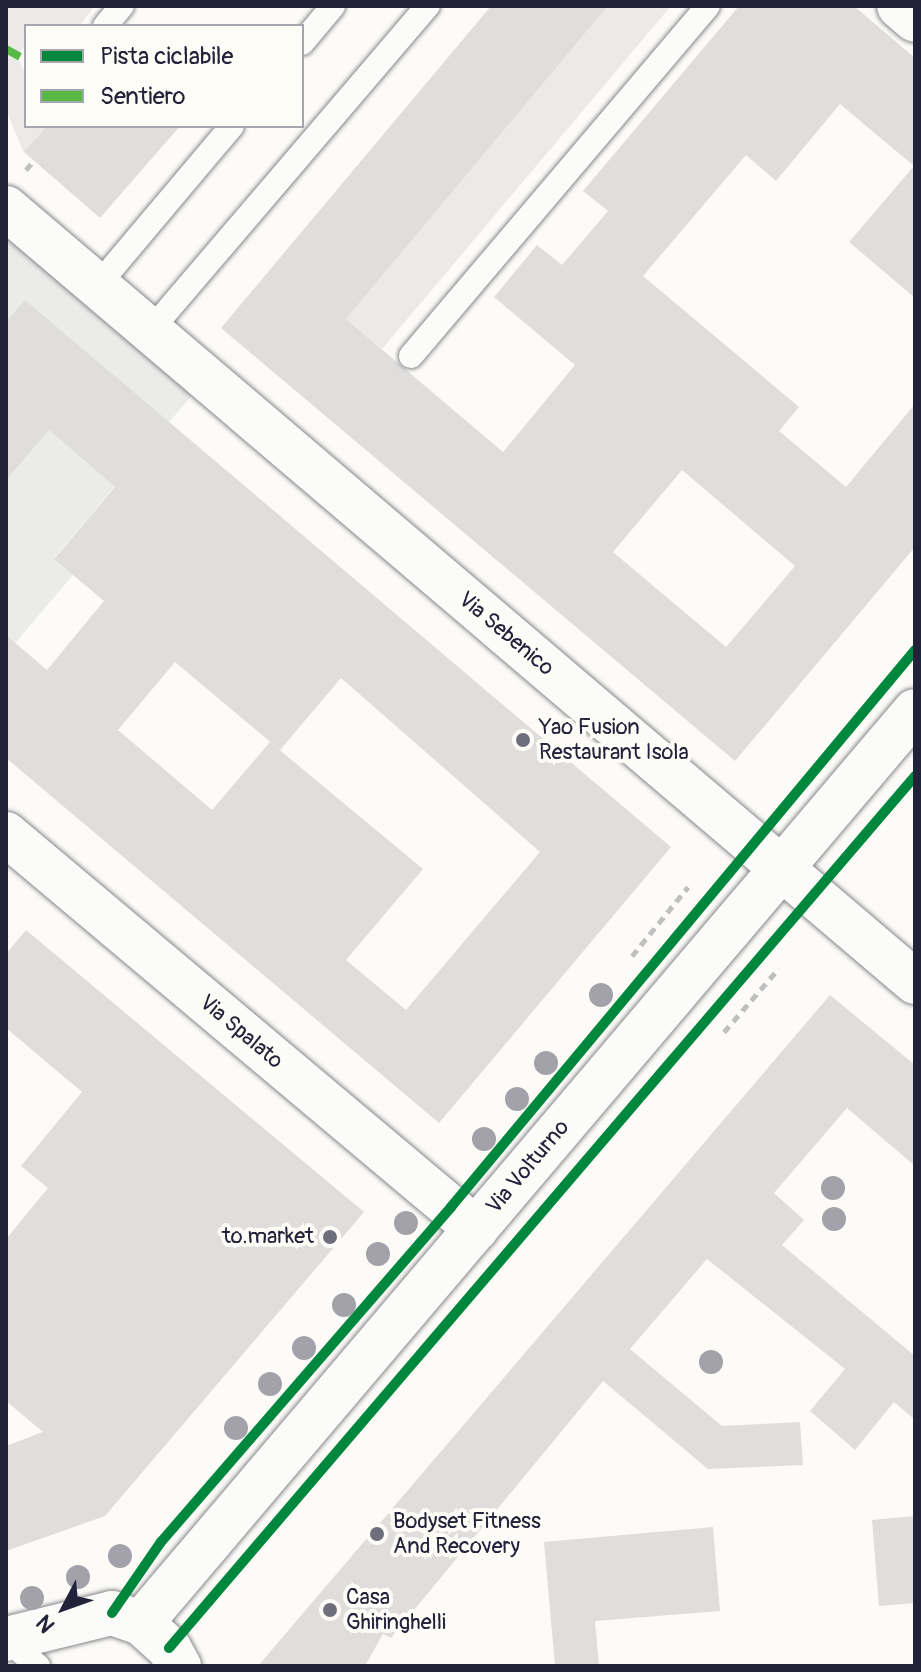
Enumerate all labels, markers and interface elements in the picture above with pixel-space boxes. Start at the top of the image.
legend [24,24,304,128]
text: Pista ciclabile [100,42,233,71]
text: Sentiero [100,82,185,111]
street label: Via Sebenico [453,586,559,682]
place label: Yao Fusion Restaurant Isola [539,714,689,766]
marker: Yao Fusion Restaurant Isola [514,731,532,749]
street label: Via Spalato [194,989,288,1075]
street label: Via Volturno [481,1115,575,1219]
place label: to.market [222,1224,314,1250]
marker: to.market [321,1228,339,1246]
place label: Bodyset Fitness And Recovery [393,1508,541,1560]
marker: Bodyset Fitness And Recovery [368,1525,386,1543]
north arrow [24,1568,104,1648]
place label: Casa Ghiringhelli [346,1584,446,1636]
marker: Casa Ghiringhelli [321,1601,339,1619]
text: N [30,1609,61,1639]

